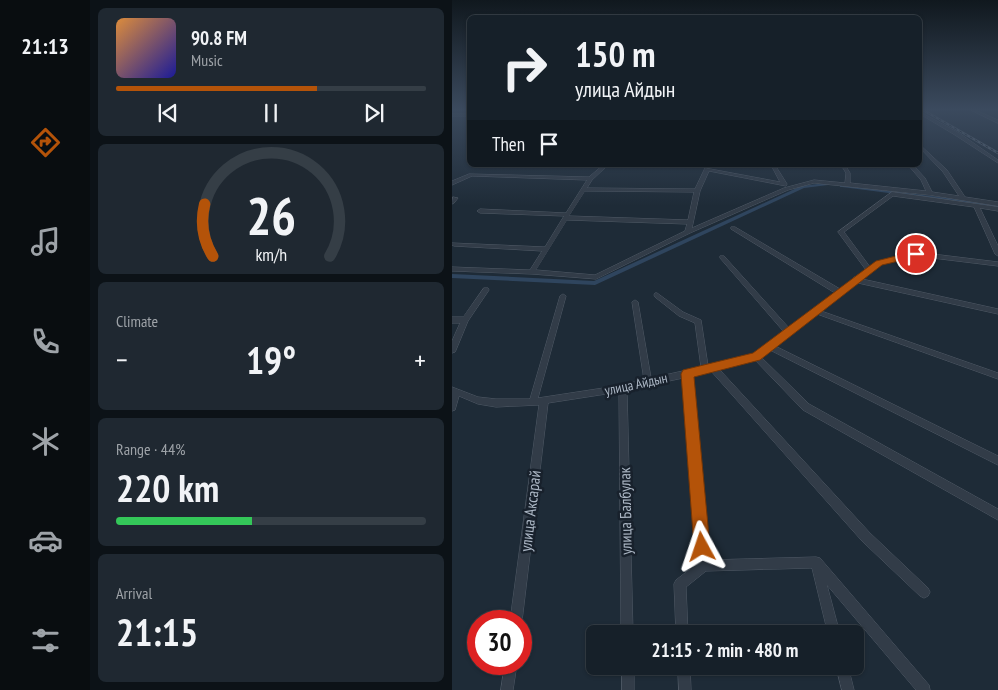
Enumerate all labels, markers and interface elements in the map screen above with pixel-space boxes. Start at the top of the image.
text: 90.8 FM [191,26,247,50]
text: 150 m [575,31,656,77]
text: 21:13 [21,32,69,60]
icon: right [492,35,557,100]
text: Music [191,50,223,70]
text: улица Айдын [575,75,675,103]
icon: previous [154,99,182,127]
icon: pause [257,99,285,127]
icon: next [360,99,388,127]
icon: directions [28,125,63,160]
icon: arrive [535,130,563,158]
text: Then [492,132,525,156]
text: 26 [246,182,296,249]
icon: music [28,224,63,259]
pin [895,233,937,275]
icon: arrive [902,240,930,268]
text: km/h [255,243,287,266]
text: Climate [116,311,158,331]
icon: phone [28,324,63,359]
text: 19° [246,335,296,384]
text: − [116,341,128,378]
text: + [414,341,426,378]
street label: улица Айдын [603,369,669,399]
icon: climate [28,424,63,459]
text: Range · 44% [116,439,185,459]
text: 220 km [116,463,219,512]
street label: улица Балбулак [614,466,636,555]
street label: улица Аксарай [515,469,545,553]
position arrow [675,520,727,572]
icon: car [28,523,63,558]
text: Arrival [116,583,152,603]
text: 21:15 [116,607,198,656]
speed limit sign: 30 [467,610,532,675]
icon: filters [28,623,63,658]
text: 21:15 · 2 min · 480 m [652,638,798,662]

